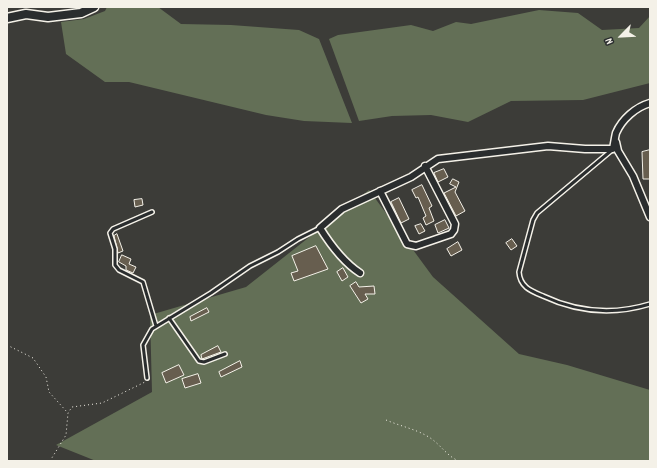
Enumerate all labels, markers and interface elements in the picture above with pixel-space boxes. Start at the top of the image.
north arrow [601,16,641,56]
text: N [602,35,618,47]

